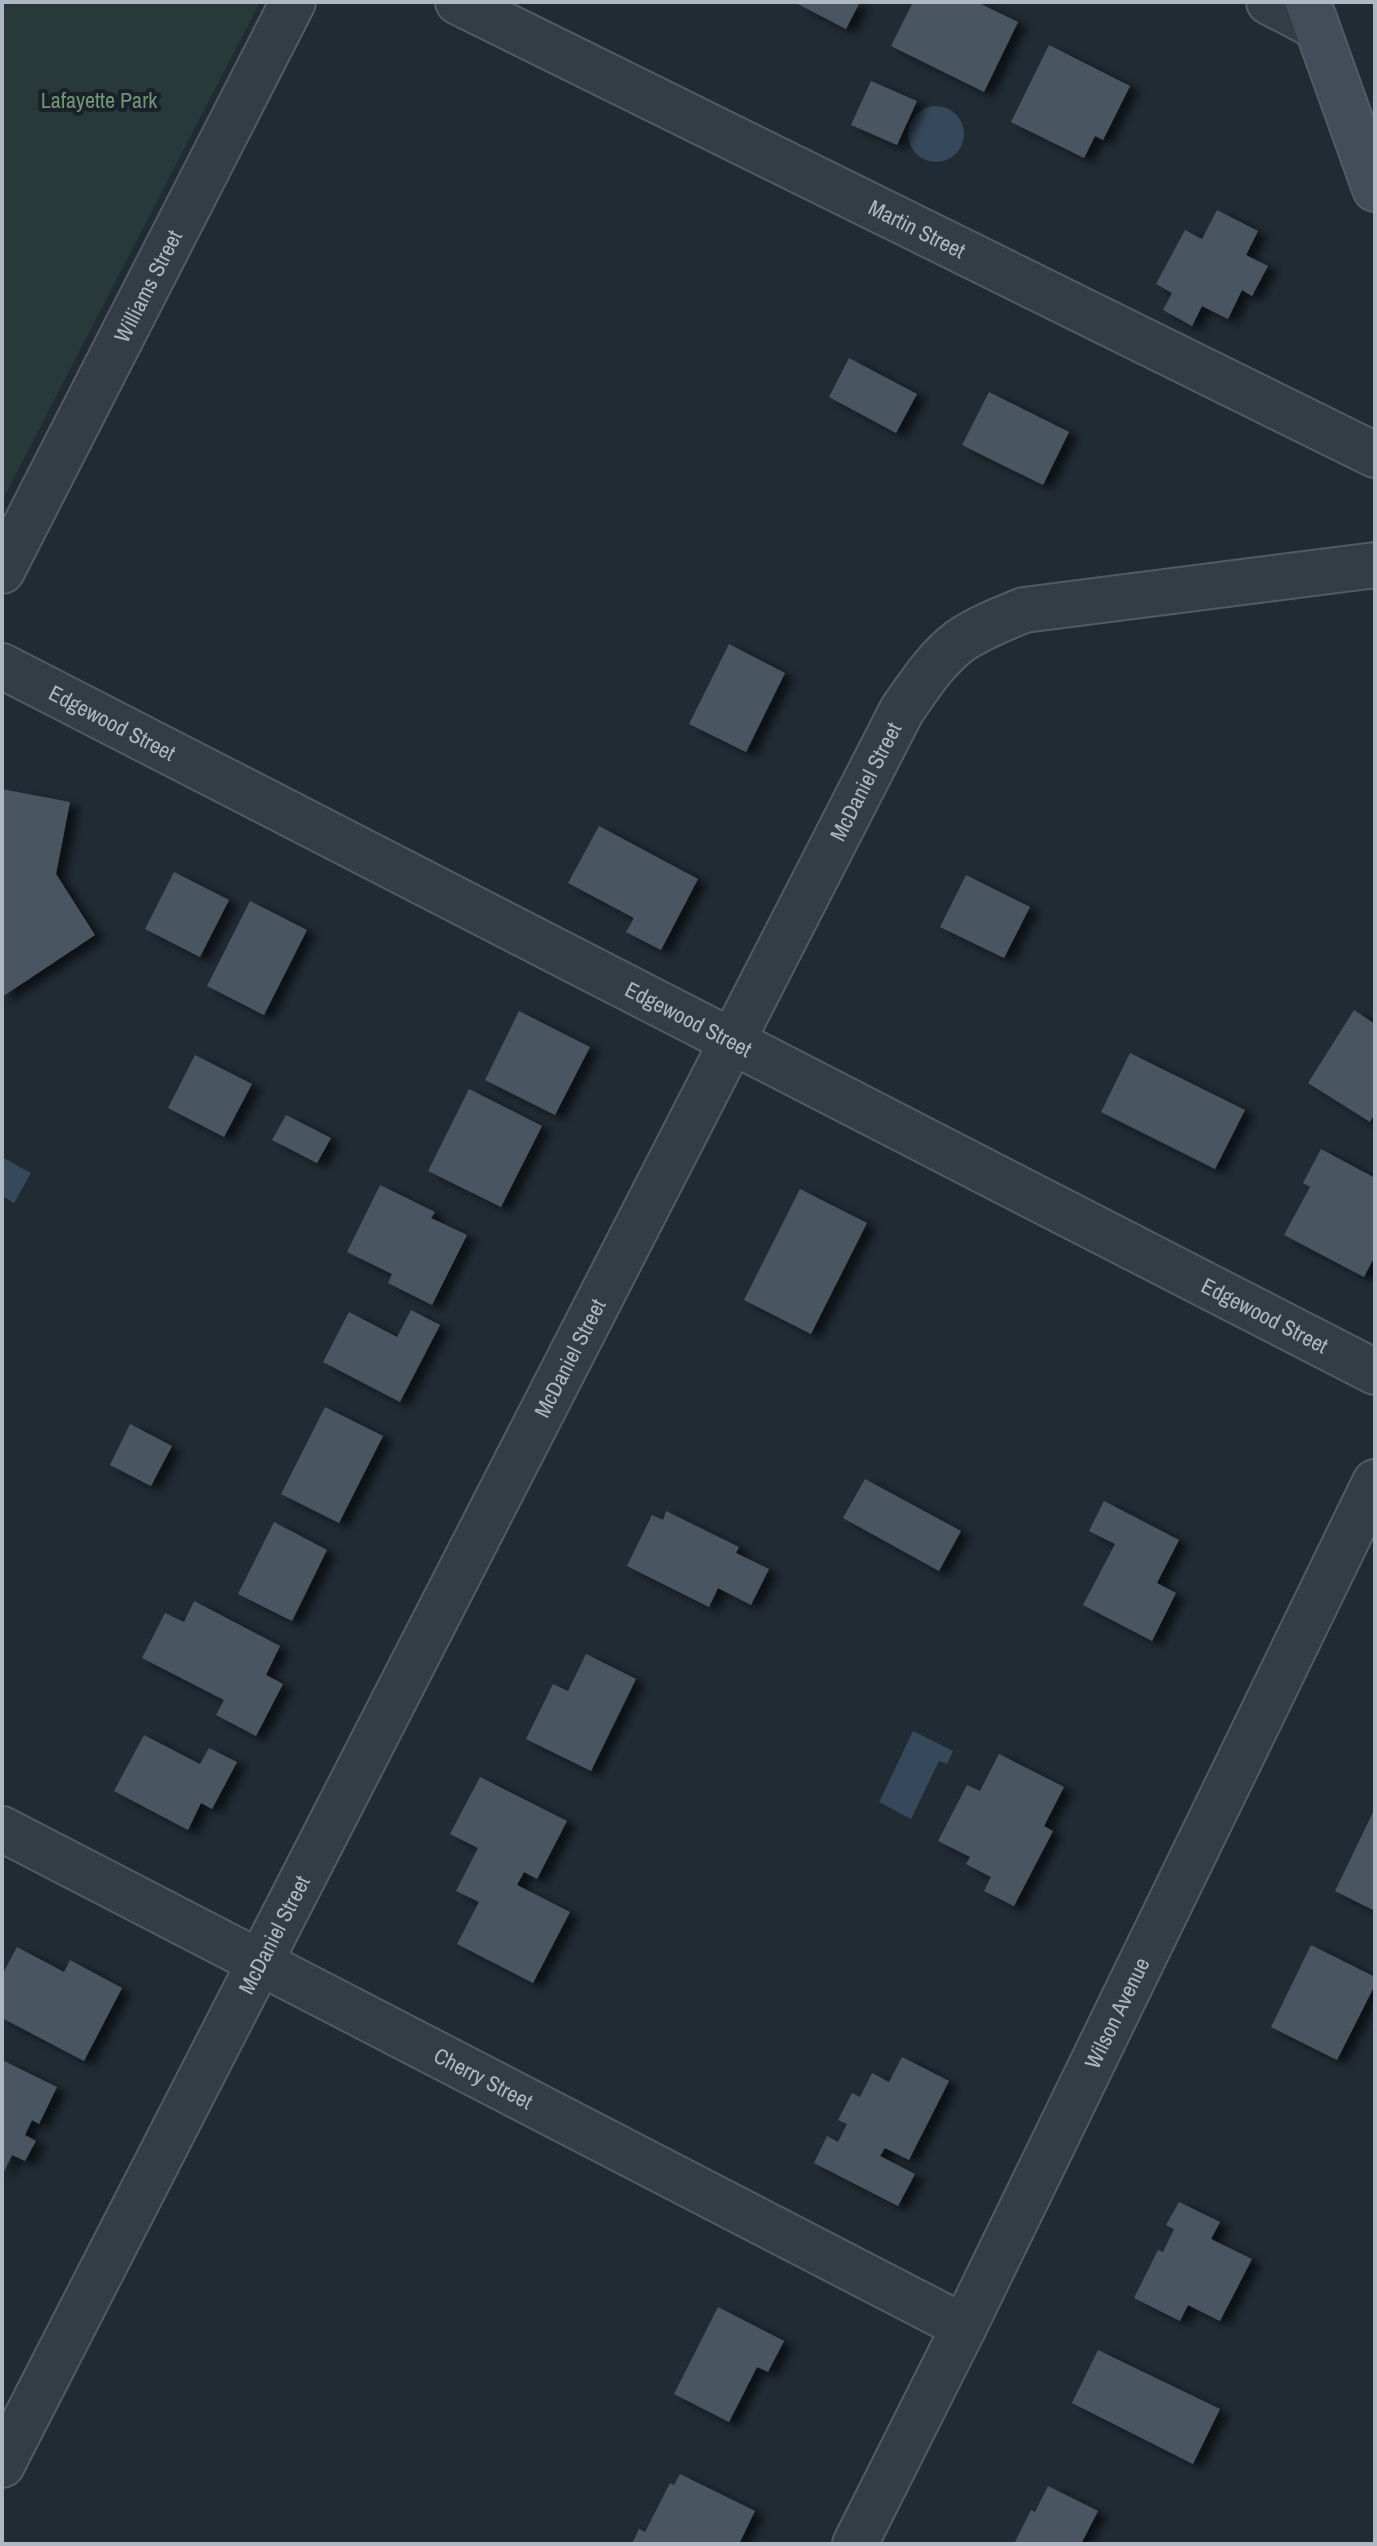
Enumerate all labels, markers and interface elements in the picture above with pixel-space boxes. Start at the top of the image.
park label: Lafayette Park [41,85,158,115]
street label: Martin Street [864,192,971,265]
street label: Williams Street [106,225,189,347]
street label: Edgewood Street [44,678,181,768]
street label: McDaniel Street [822,717,908,846]
street label: Edgewood Street [620,974,757,1064]
street label: Edgewood Street [1196,1270,1333,1360]
street label: McDaniel Street [527,1294,613,1423]
street label: McDaniel Street [231,1870,317,1999]
street label: Wilson Avenue [1077,1952,1156,2074]
street label: Cherry Street [429,2040,538,2116]

